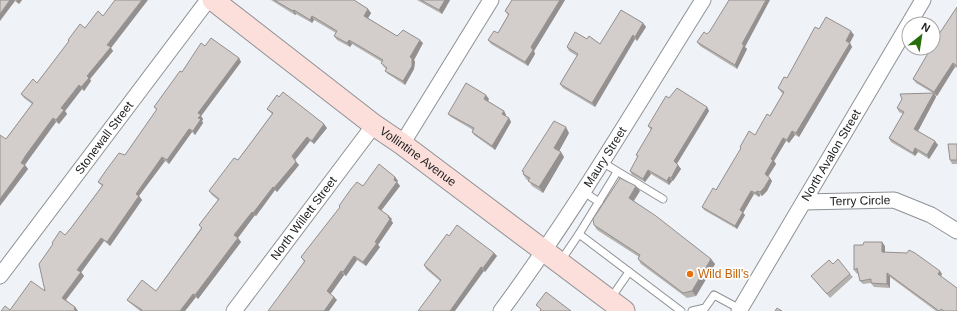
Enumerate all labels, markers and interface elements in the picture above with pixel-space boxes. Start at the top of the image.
north arrow [901,16,941,56]
text: N [920,20,932,35]
street label: Stonewall Street [72,98,136,177]
street label: North Avalon Street [799,106,864,204]
street label: Vollintine Avenue [377,124,459,189]
street label: Maury Street [581,124,630,190]
street label: North Willett Street [268,173,340,263]
street label: Terry Circle [829,193,891,208]
place label: Wild Bill’s [698,267,749,281]
marker: Wild Bill’s [685,269,695,279]

